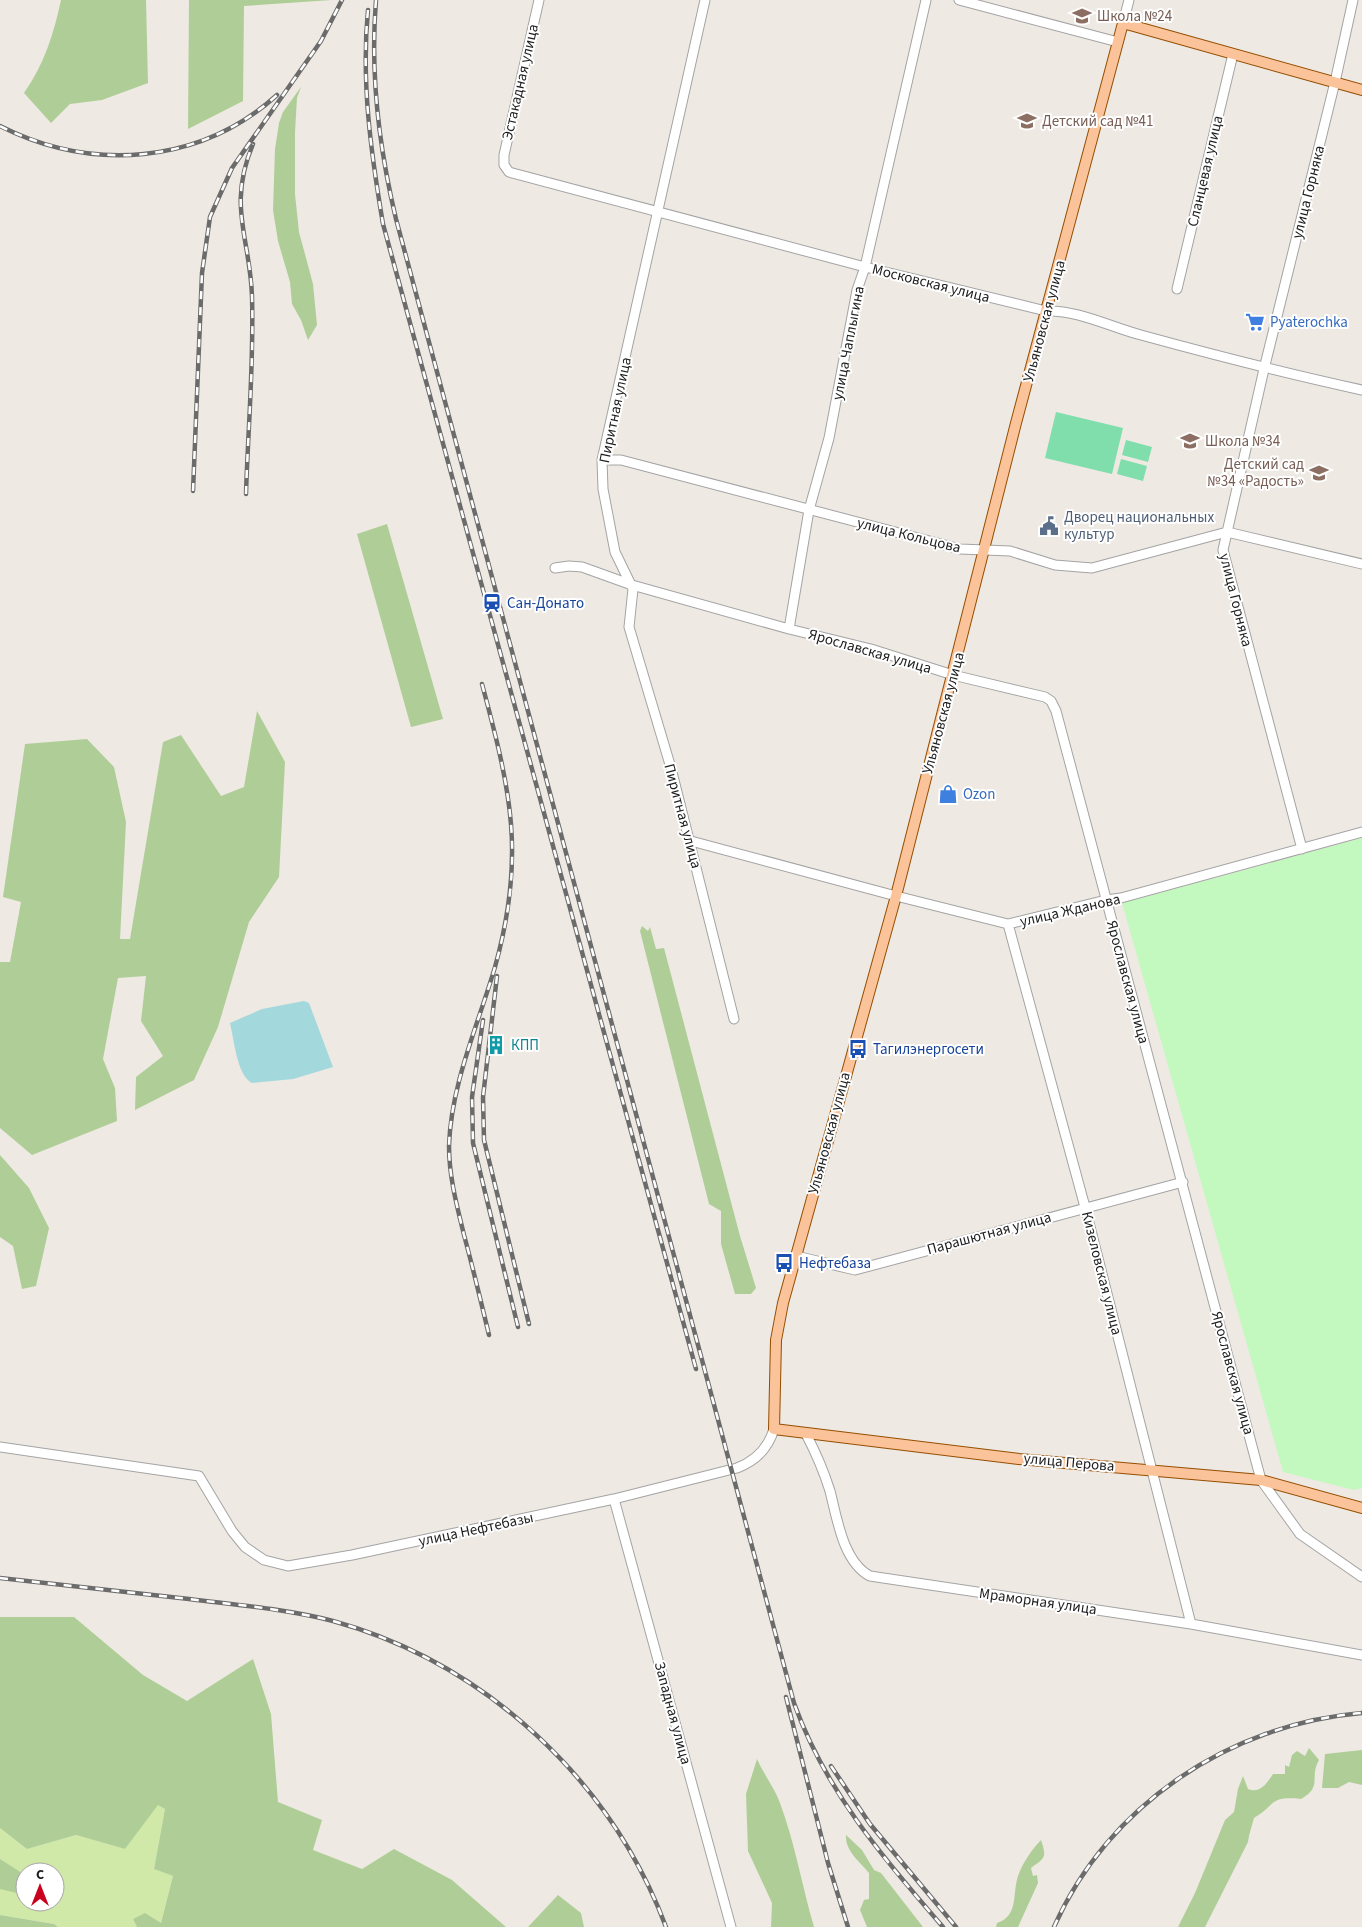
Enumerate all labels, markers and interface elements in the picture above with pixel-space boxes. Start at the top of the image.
school or university icon: Школа №24 [1071,5,1093,27]
place label: Школа №24 [1097,6,1173,27]
street label: Эстакадная улица [497,22,544,142]
school or university icon: Детский сад №41 [1016,110,1038,132]
place label: Детский сад №41 [1042,111,1153,132]
street label: Сланцевая улица [1182,113,1228,229]
street label: улица Горняка [1287,143,1330,241]
street label: Ульяновская улица [1018,258,1071,384]
street label: Московская улица [870,259,992,308]
street label: улица Чаплыгина [827,284,870,402]
supermarket icon: Pyaterochka [1244,311,1266,333]
place label: Pyaterochka [1270,312,1348,333]
street label: Пиритная улица [594,355,637,465]
school or university icon: Школа №34 [1179,430,1201,452]
place label: Школа №34 [1205,431,1281,452]
place label: Детский сад №34 «Радость» [1207,454,1304,492]
school or university icon: Детский сад №34 «Радость» [1308,462,1330,484]
place label: Дворец национальных культур [1064,507,1214,545]
street label: улица Кольцова [855,512,963,559]
public building icon: Дворец национальных культур [1038,515,1060,537]
street label: улица Горняка [1214,551,1257,649]
station icon: Сан-Донато [481,592,503,614]
place label: Сан-Донато [507,593,584,614]
street label: Ярославская улица [806,624,934,679]
street label: Ульяновская улица [917,650,970,776]
street label: Пиритная улица [658,761,707,871]
shop icon: Ozon [937,783,959,805]
place label: Ozon [963,784,995,805]
street label: улица Жданова [1018,889,1122,932]
street label: Ярославская улица [1101,918,1154,1046]
building icon: КПП [485,1034,507,1056]
place label: КПП [511,1035,539,1056]
bus stop icon: Тагилэнергосети [847,1038,869,1060]
place label: Тагилэнергосети [873,1039,984,1060]
street label: Ульяновская улица [803,1070,856,1196]
street label: Парашютная улица [925,1207,1054,1260]
street label: Кизеловская улица [1076,1209,1127,1337]
bus stop icon: Нефтебаза [773,1252,795,1274]
place label: Нефтебаза [799,1253,871,1274]
street label: Ярославская улица [1206,1309,1259,1437]
street label: улица Перова [1023,1448,1115,1477]
street label: улица Нефтебазы [417,1507,535,1552]
street label: Мраморная улица [978,1583,1098,1620]
street label: Западная улица [649,1659,696,1767]
north arrow [15,1862,65,1912]
text: С [36,1865,44,1885]

